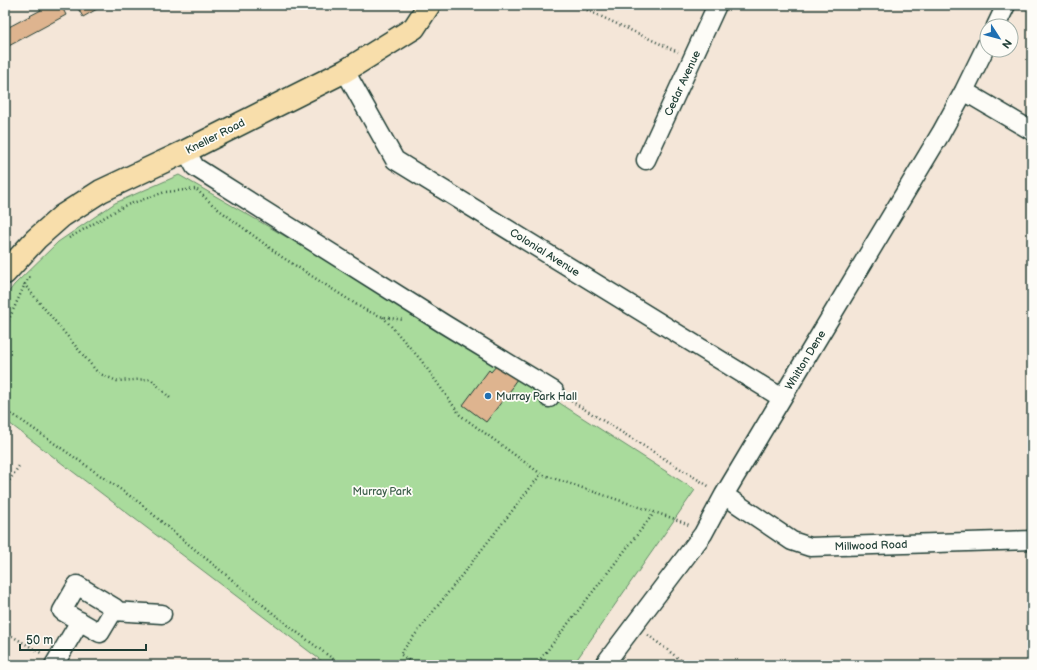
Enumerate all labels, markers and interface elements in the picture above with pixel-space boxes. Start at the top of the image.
north arrow [979,18,1019,58]
text: N [999,36,1014,51]
street label: Cedar Avenue [662,48,703,118]
street label: Kneller Road [183,116,247,157]
street label: Colonial Avenue [507,226,583,279]
street label: Whitton Dene [783,328,829,392]
place label: Murray Park Hall [496,390,577,403]
marker: Murray Park Hall [483,391,493,401]
park label: Murray Park [353,485,412,498]
street label: Millwood Road [834,538,908,553]
scale bar [20,626,146,652]
text: 50 m [26,633,53,648]

